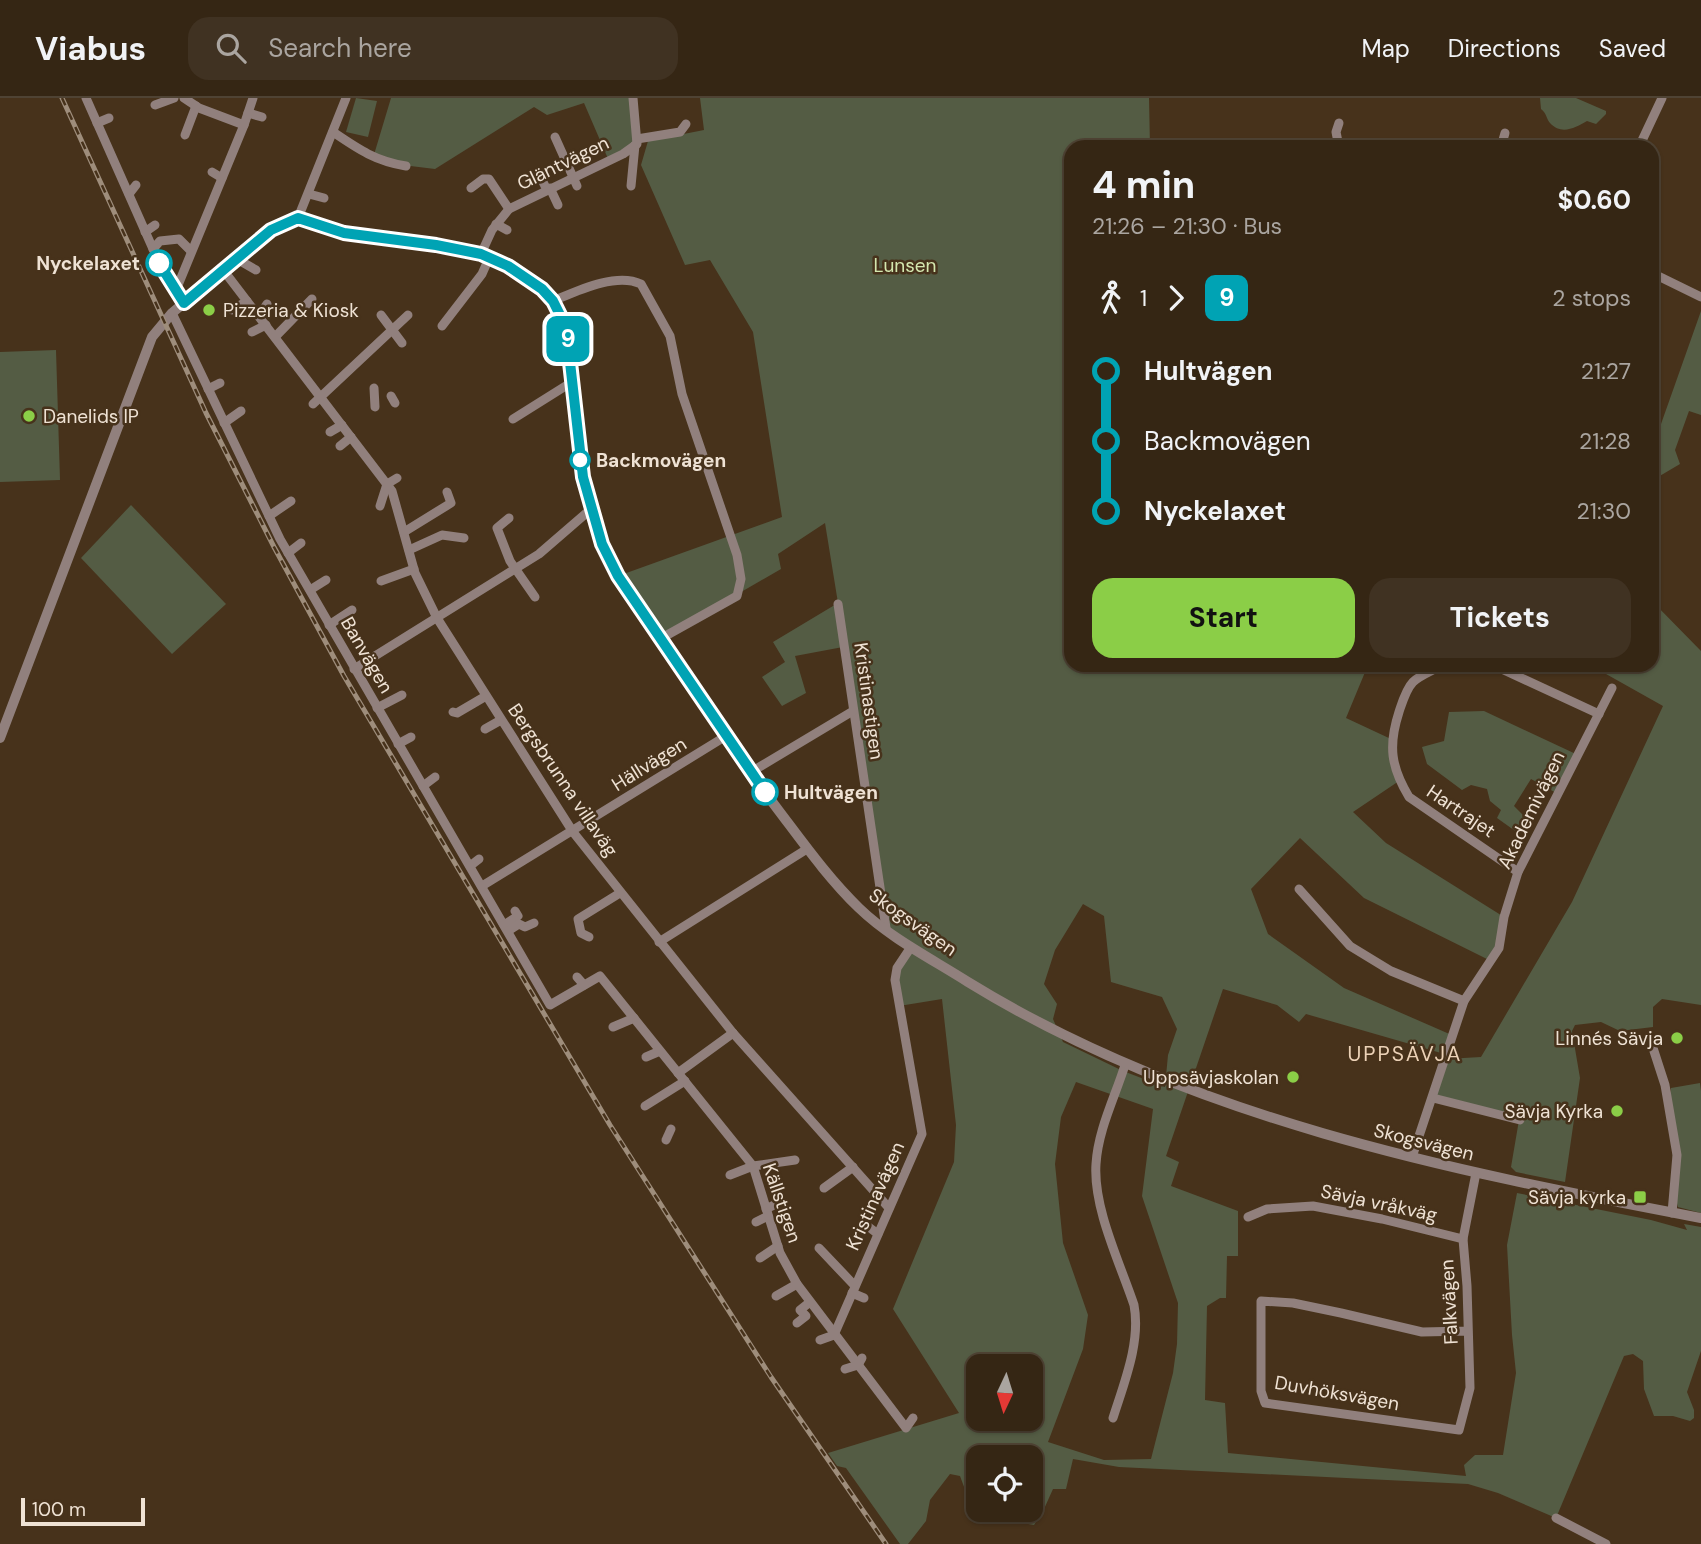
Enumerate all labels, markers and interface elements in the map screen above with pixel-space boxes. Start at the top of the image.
search box [188,17,678,80]
text: Viabus [35,27,146,70]
icon: search [212,29,250,67]
text: Search here [268,31,412,65]
text: Map [1362,33,1410,64]
text: Directions [1448,33,1561,64]
text: Saved [1599,33,1666,64]
street label: Gläntvägen [513,130,613,196]
text: 4 min [1092,160,1195,210]
text: $0.60 [1557,183,1631,217]
text: 21:26 – 21:30 · Bus [1092,211,1282,241]
marker: Nyckelaxet [146,250,172,276]
place label: Nyckelaxet [36,251,140,276]
park label: Lunsen [873,253,937,278]
icon: walk [1092,279,1130,317]
icon: forward [1157,279,1195,317]
text: 9 [1219,282,1234,313]
text: 1 [1140,283,1147,313]
text: 2 stops [1552,283,1631,313]
place label: Pizzeria & Kiosk [223,298,359,323]
marker: Pizzeria & Kiosk [201,302,217,318]
line badge: 9 [545,316,591,362]
text: 9 [560,323,576,354]
text: Hultvägen [1144,354,1273,388]
text: 21:27 [1581,356,1631,386]
place label: Danelids IP [43,404,139,429]
marker: Danelids IP [21,408,37,424]
text: Backmovägen [1144,424,1311,458]
text: 21:28 [1579,426,1631,456]
place label: Backmovägen [596,448,726,473]
marker: Backmovägen [570,450,590,470]
text: Nyckelaxet [1144,494,1286,528]
text: 21:30 [1577,496,1631,526]
button: Start [1092,578,1355,658]
button: Tickets [1369,578,1631,658]
street label: Banvägen [335,612,399,698]
street label: Kristinastigen [848,641,890,761]
street label: Bergsbrunna villaväg [502,699,624,862]
street label: Hällvägen [607,731,691,797]
street label: Akademivägen [1492,747,1570,873]
marker: Hultvägen [752,779,778,805]
street label: Hartrajet [1422,779,1500,843]
place label: Hultvägen [784,780,878,805]
street label: Skogsvägen [864,882,962,962]
place label: Linnés Sävja [1555,1026,1663,1051]
marker: Linnés Sävja [1669,1030,1685,1046]
district label: UPPSÄVJA [1348,1040,1462,1068]
place label: Uppsävjaskolan [1143,1065,1279,1090]
marker: Uppsävjaskolan [1285,1069,1301,1085]
place label: Sävja Kyrka [1504,1099,1603,1124]
marker: Sävja Kyrka [1609,1103,1625,1119]
street label: Skogsvägen [1371,1118,1477,1166]
street label: Kristinavägen [840,1138,910,1254]
street label: Källstigen [757,1160,807,1246]
street label: Sävja vråkväg [1318,1178,1440,1228]
place label: Sävja kyrka [1528,1185,1626,1210]
marker: Sävja kyrka [1632,1189,1648,1205]
street label: Falkvägen [1434,1259,1464,1345]
north arrow [966,1354,1043,1432]
map controls [966,1354,1043,1522]
street label: Duvhöksvägen [1273,1370,1401,1416]
button: locate [966,1445,1043,1522]
scale bar [21,1495,145,1527]
text: 100 m [32,1497,86,1522]

